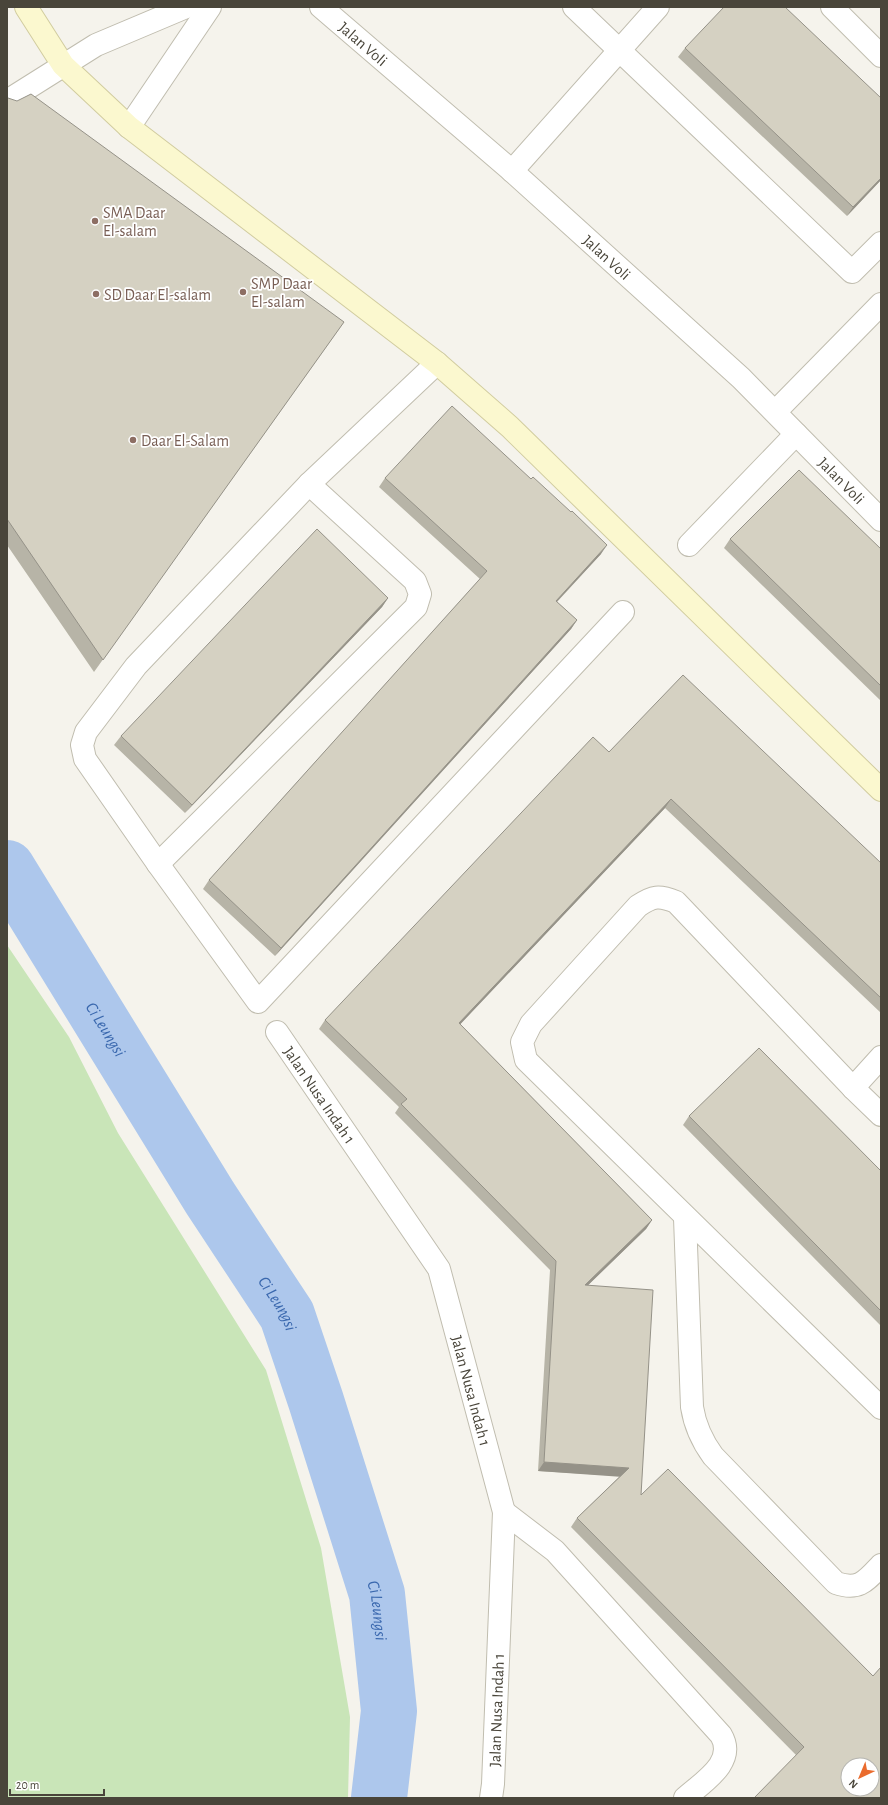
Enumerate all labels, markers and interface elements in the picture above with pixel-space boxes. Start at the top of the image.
street label: Jalan Voli [336,19,390,69]
place label: SMA Daar El-salam [103,205,166,239]
marker: SMA Daar El-salam [90,216,100,226]
street label: Jalan Voli [580,232,633,283]
place label: SMP Daar El-salam [251,276,313,310]
place label: SD Daar El-salam [104,287,211,303]
marker: SMP Daar El-salam [238,287,248,297]
marker: SD Daar El-salam [91,289,101,299]
place label: Daar El-Salam [141,433,229,449]
marker: Daar El-Salam [128,435,138,445]
street label: Jalan Voli [815,455,867,507]
water label: Ci Leungsi [83,999,129,1060]
street label: Jalan Nusa Indah 1 [280,1044,358,1147]
water label: Ci Leungsi [255,1273,300,1333]
street label: Jalan Nusa Indah 1 [448,1334,493,1448]
water label: Ci Leungsi [364,1578,390,1641]
street label: Jalan Nusa Indah 1 [487,1653,507,1767]
north arrow [840,1757,880,1797]
scale bar [10,1771,104,1797]
text: N [847,1777,860,1790]
text: 20 m [16,1779,39,1791]

